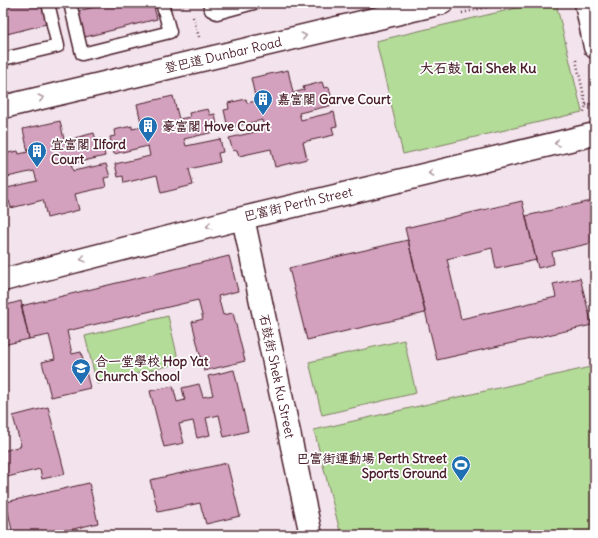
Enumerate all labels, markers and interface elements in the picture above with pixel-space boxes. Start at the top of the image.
one-way arrow [300,32,307,41]
street label: 登巴道 Dunbar Road [163,33,284,77]
district label: 大石鼓 Tai Shek Ku [420,59,536,77]
building icon: 嘉富閣 Garve Court [252,88,274,116]
place label: 嘉富閣 Garve Court [277,91,391,108]
one-way arrow [38,95,44,103]
building icon: 豪富閣 Hove Court [137,115,159,143]
place label: 豪富閣 Hove Court [162,118,271,135]
place label: 宜富閣 Ilford Court [51,136,126,168]
one-way arrow [554,138,560,146]
building icon: 宜富閣 Ilford Court [26,140,48,168]
one-way arrow [427,168,434,176]
street label: 巴富街 Perth Street [242,183,355,225]
one-way arrow [206,222,212,230]
one-way arrow [80,255,86,263]
street label: 石鼓街 Shek Ku Street [255,312,299,440]
place label: 合一堂學校 Hop Yat Church School [95,353,209,385]
school or university icon: 合一堂學校 Hop Yat Church School [70,357,92,385]
place label: 巴富街運動場 Perth Street Sports Ground [297,450,448,482]
sports icon: 巴富街運動場 Perth Street Sports Ground [450,454,472,482]

